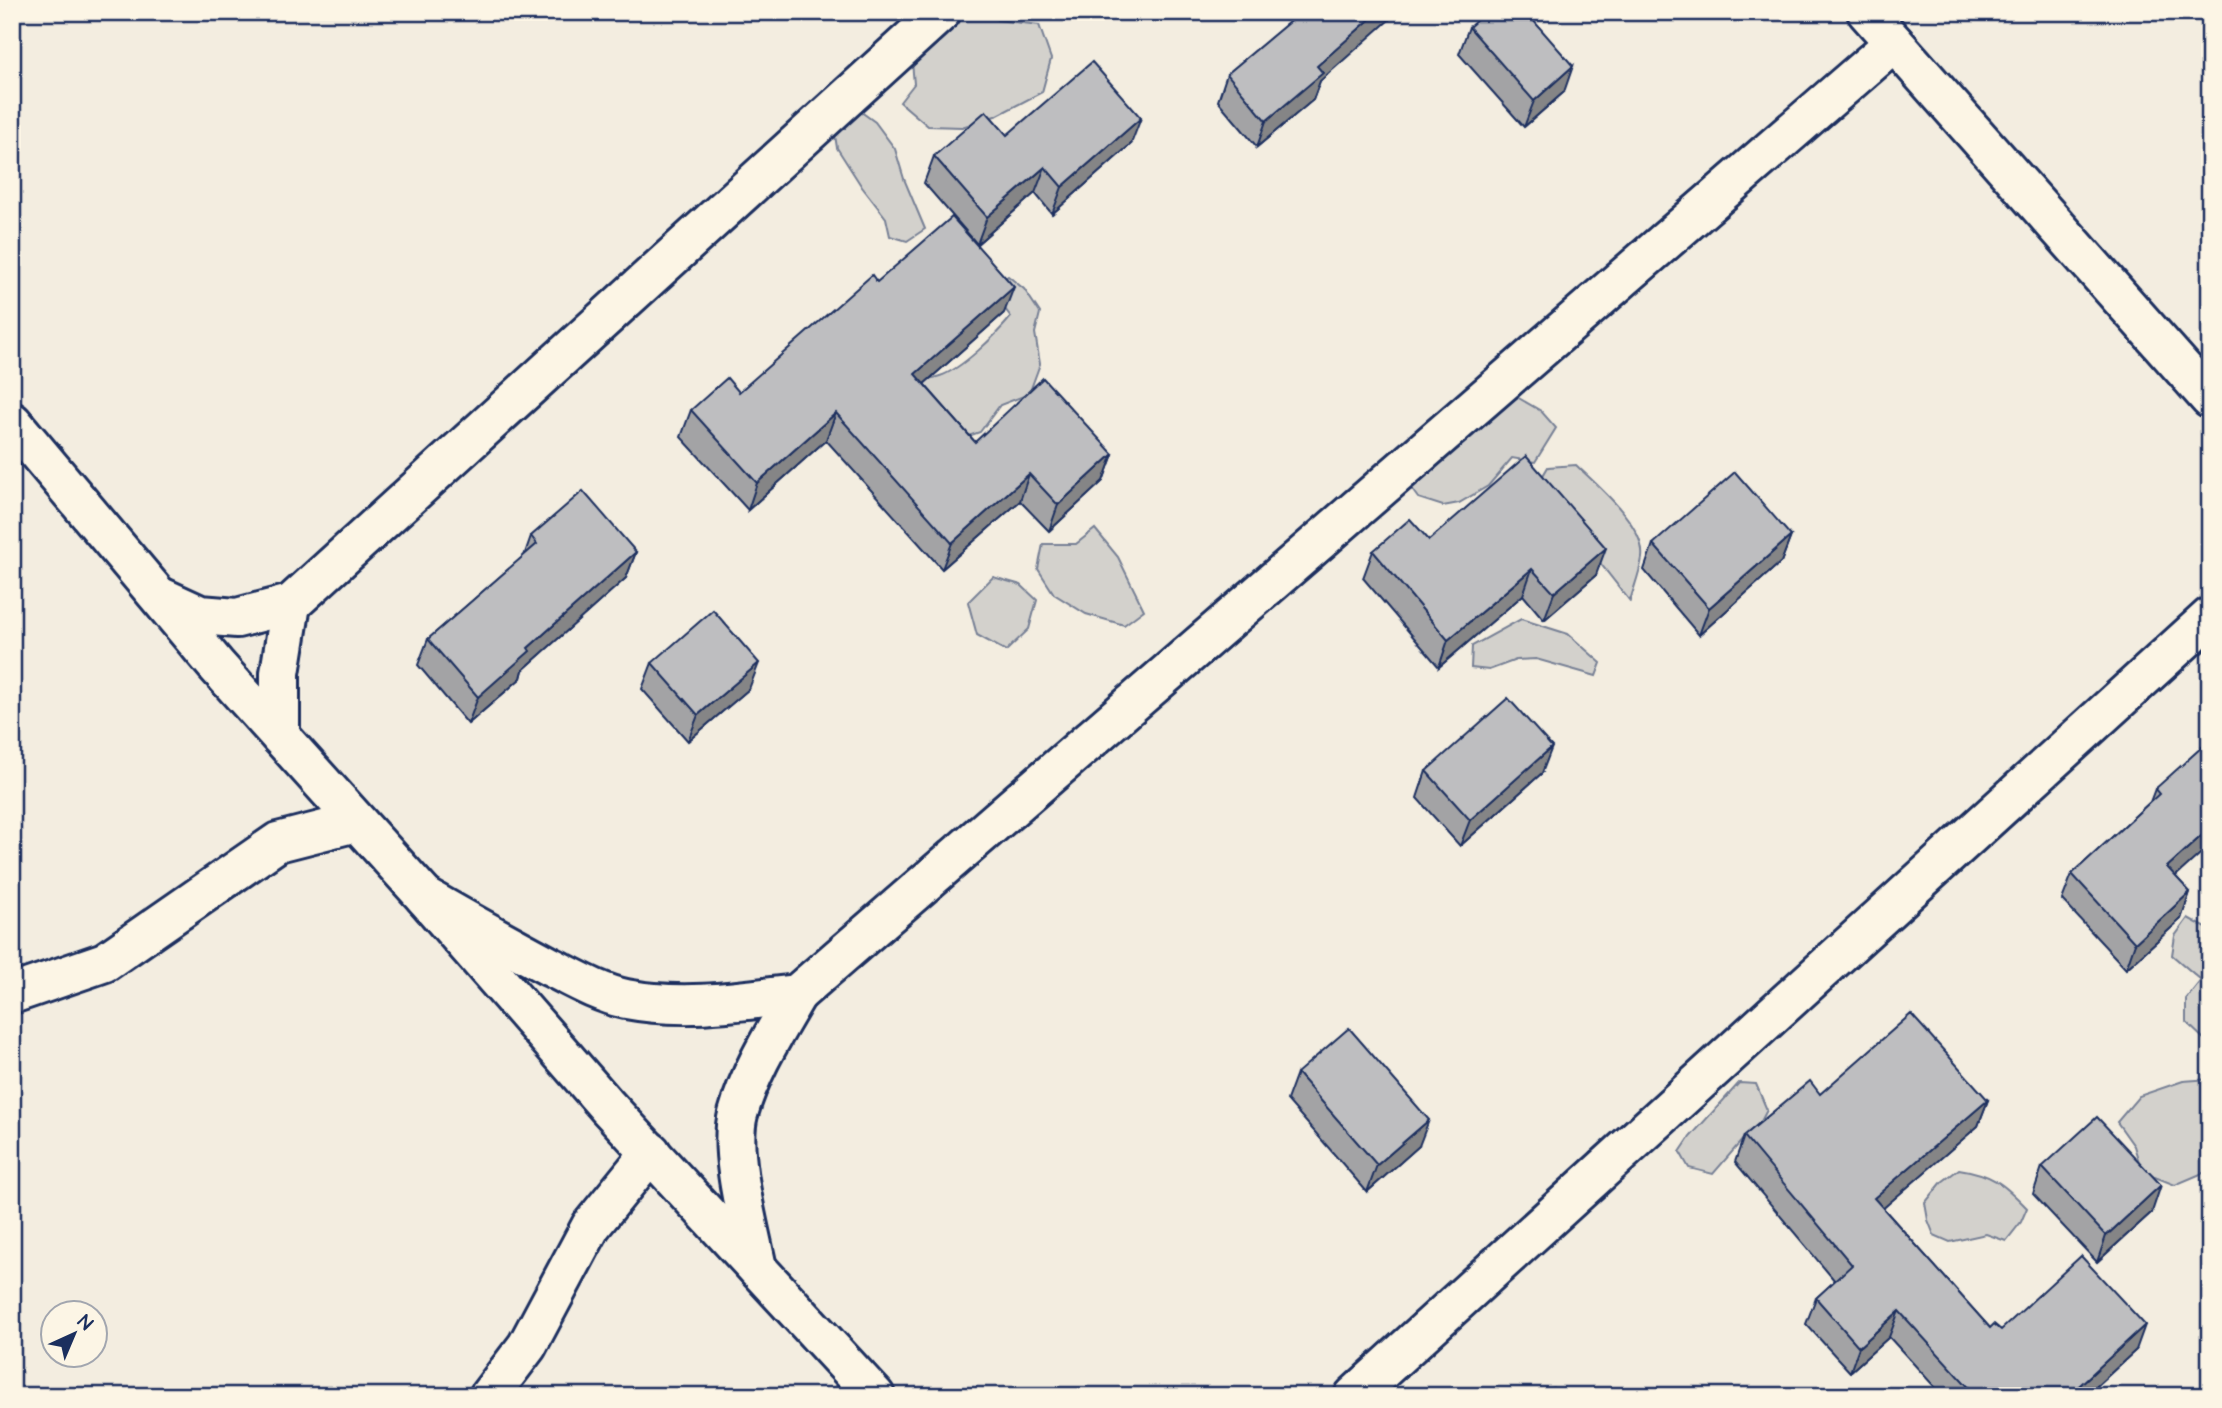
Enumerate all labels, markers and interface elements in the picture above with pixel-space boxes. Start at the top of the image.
north arrow [38,1300,108,1370]
text: N [71,1309,98,1337]

